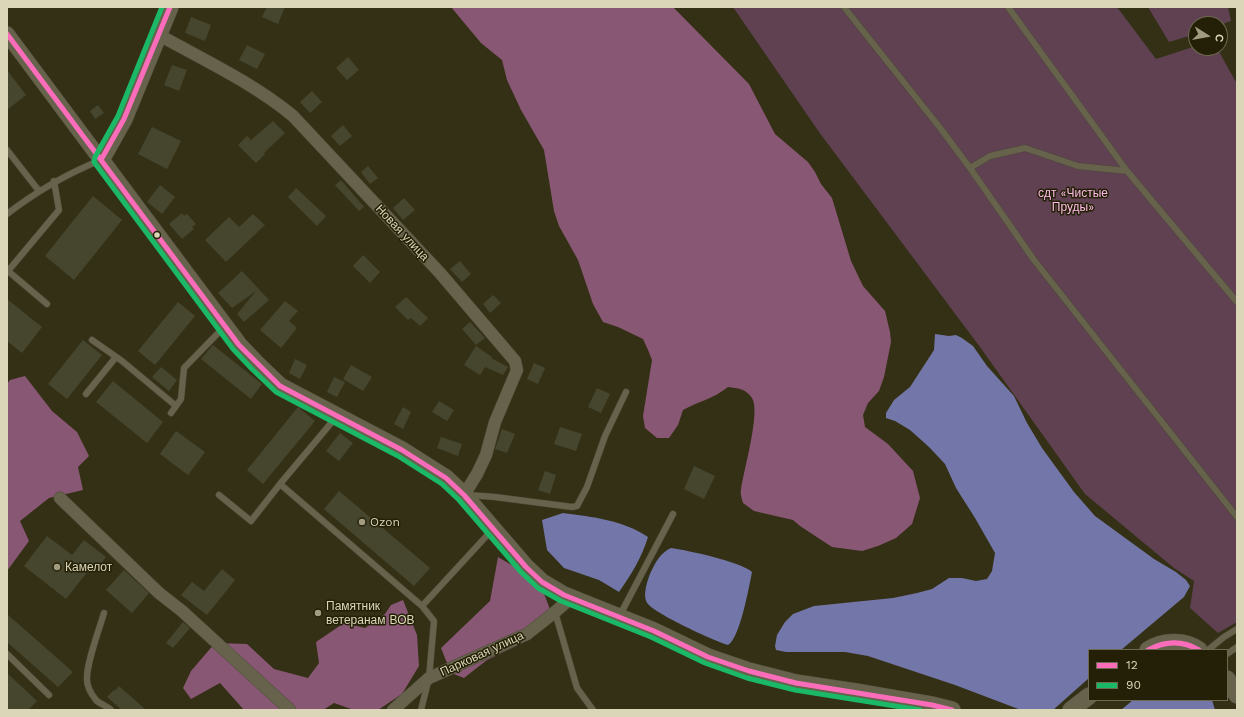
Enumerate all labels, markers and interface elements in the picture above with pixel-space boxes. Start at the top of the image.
north arrow [1188,16,1228,56]
text: С [1212,33,1226,43]
park label: сдт «Чистые Пруды» [1038,186,1108,214]
street label: Новая улица [372,202,432,264]
unlabelled marker [152,230,162,240]
place label: Ozon [370,515,400,529]
marker: Ozon [357,517,367,527]
place label: Камелот [65,560,112,574]
marker: Камелот [52,562,62,572]
place label: Памятник ветеранам ВОВ [326,599,414,627]
marker: Памятник ветеранам ВОВ [313,608,323,618]
street label: Парковая улица [438,628,526,680]
legend [1088,649,1228,701]
text: 12 [1126,658,1138,672]
text: 90 [1126,678,1141,692]

